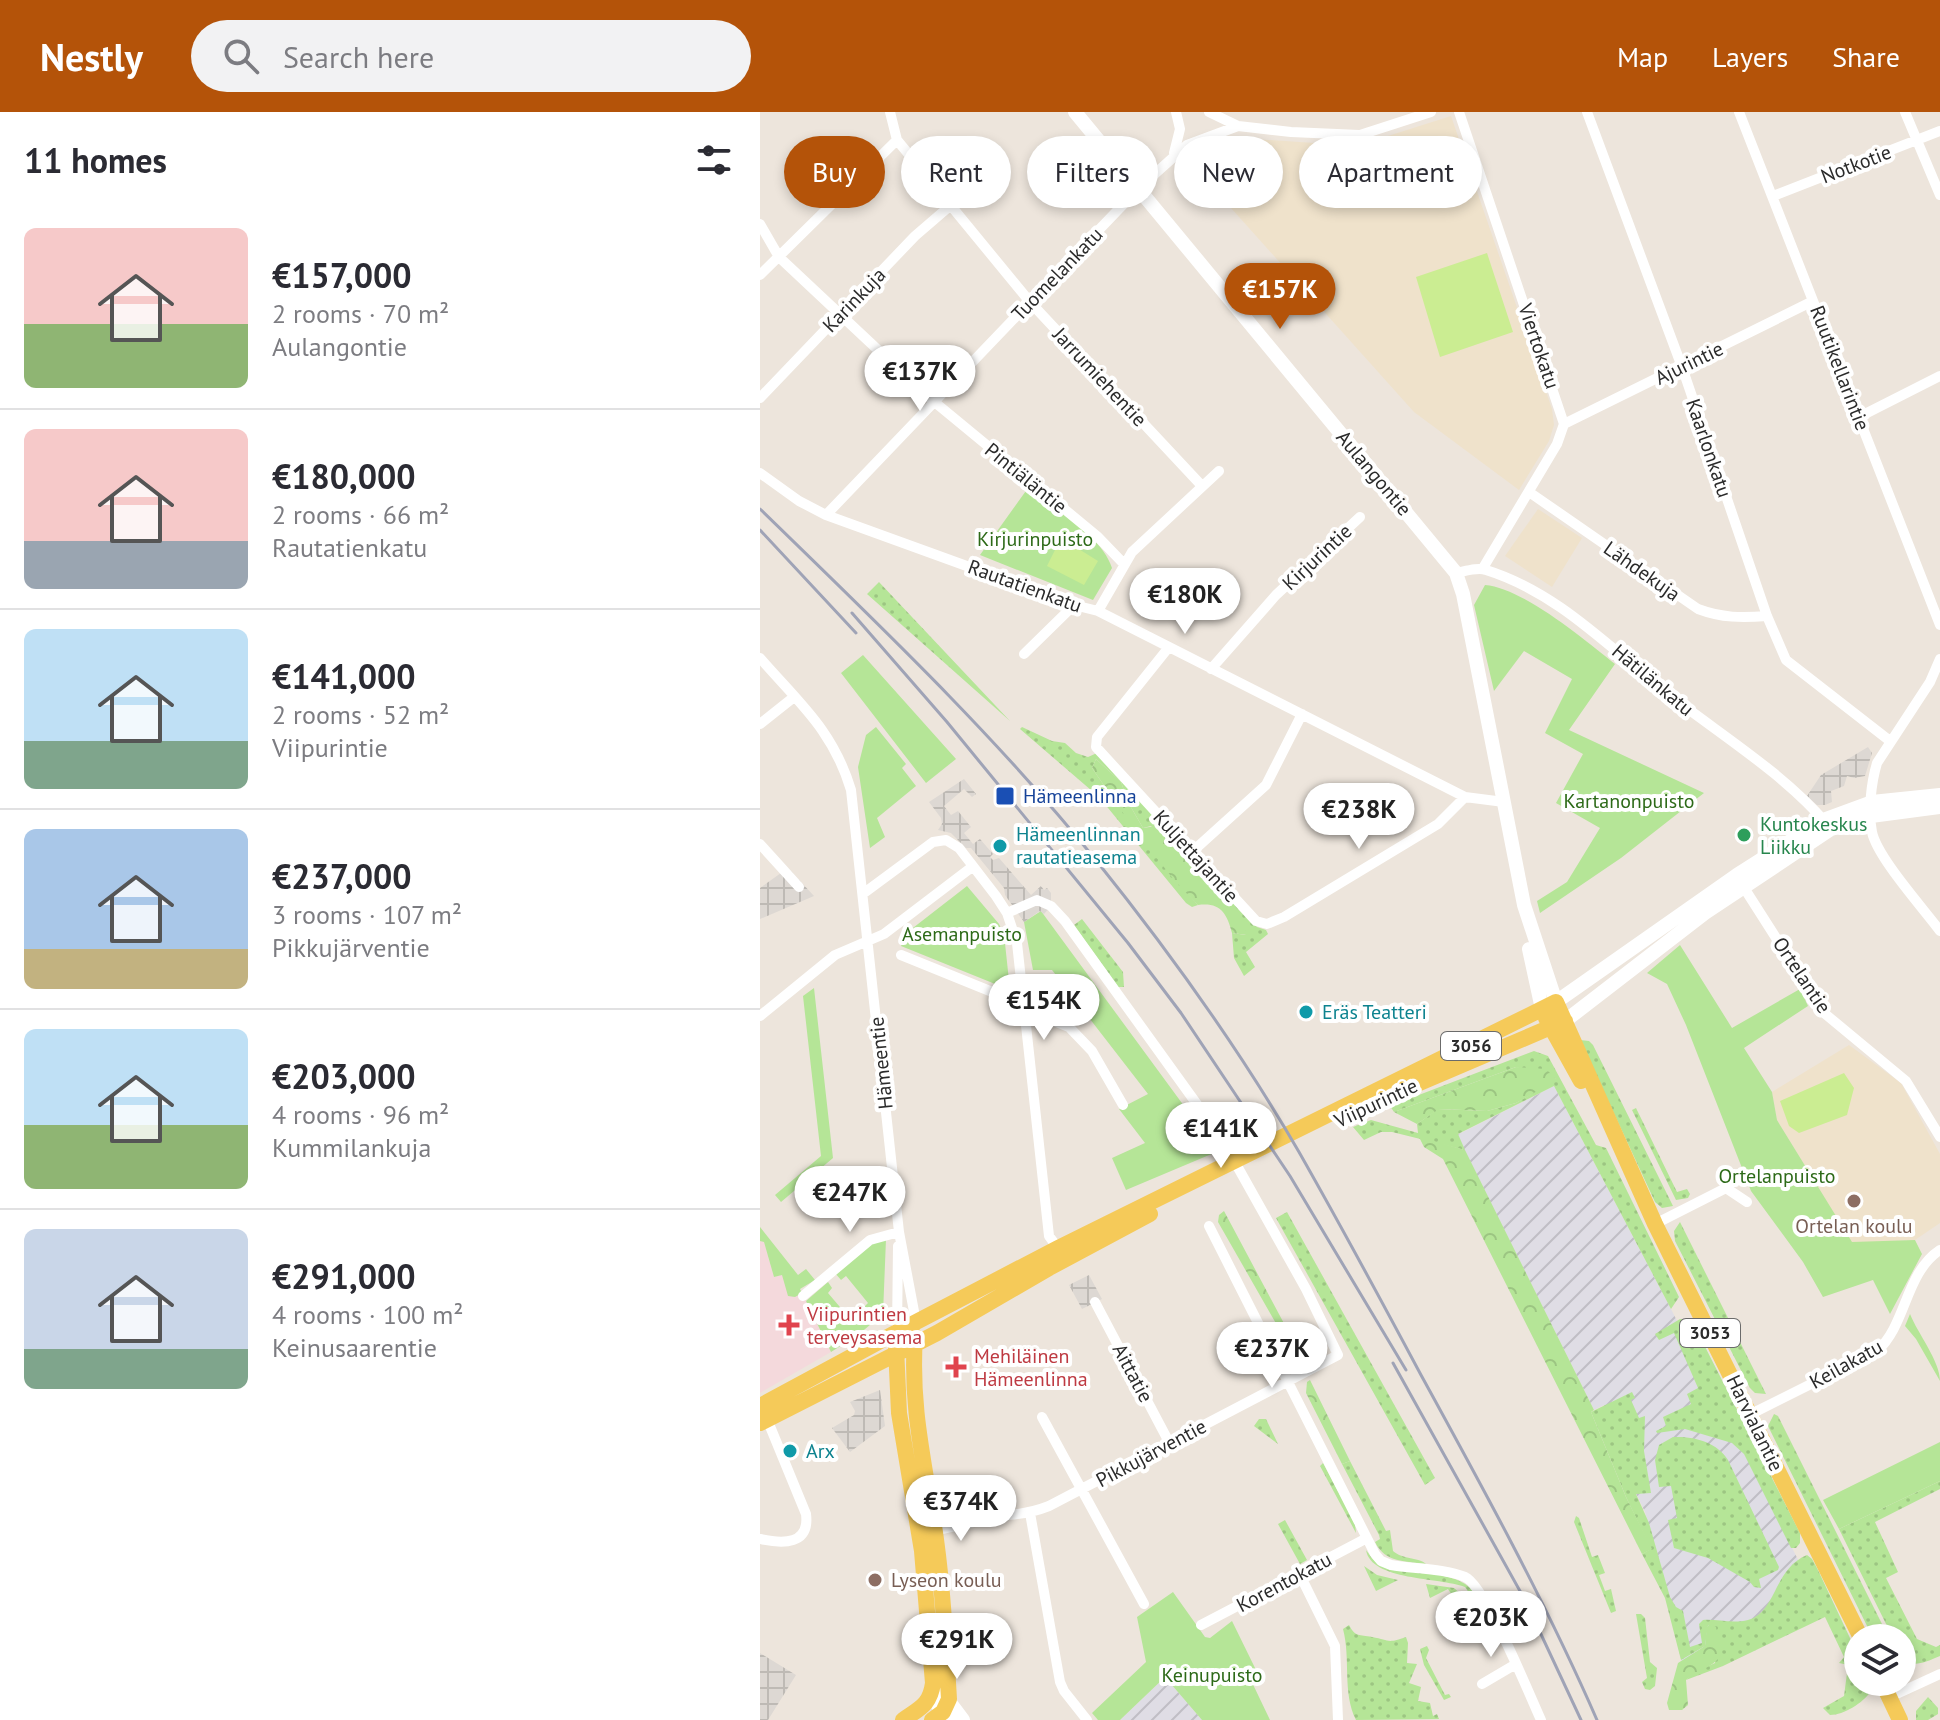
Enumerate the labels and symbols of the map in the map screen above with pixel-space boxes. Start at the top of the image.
street label: Notkotie [1817,139,1895,189]
street label: Tuomelankatu [1006,222,1108,326]
street label: Karinkuja [817,262,891,338]
pin: €157K [1224,263,1336,331]
street label: Viertokatu [1512,299,1566,392]
street label: Ruutikellarintie [1804,302,1876,434]
street label: Jarrumiehentie [1047,321,1153,432]
street label: Ajurintie [1650,335,1728,391]
pin: €137K [864,345,976,413]
street label: Kaarlonkatu [1680,395,1738,501]
street label: Aulangontie [1331,425,1417,521]
street label: Pintiäläntie [980,437,1072,519]
street label: Kirjurintie [1277,518,1357,596]
park label: Kirjurinpuisto [977,526,1093,552]
street label: Lähdekuja [1599,535,1685,607]
street label: Rautatienkatu [964,553,1086,619]
pin: €180K [1129,568,1241,636]
street label: Hätilänkatu [1607,638,1699,722]
place label: Hämeenlinna [1023,783,1137,809]
pin: €238K [1303,783,1415,851]
marker: Hämeenlinna [994,785,1016,807]
park label: Kartanonpuisto [1564,788,1694,814]
street label: Kuljettajantie [1148,804,1244,908]
place label: Kuntokeskus Liikku [1760,811,1867,860]
place label: Hämeenlinnan rautatieasema [1016,821,1141,870]
marker: Kuntokeskus Liikku [1735,826,1753,844]
marker: Hämeenlinnan rautatieasema [991,837,1009,855]
park label: Asemanpuisto [902,921,1022,947]
street label: Ortelantie [1767,932,1837,1018]
pin: €154K [988,974,1100,1042]
place label: Eräs Teatteri [1322,999,1427,1025]
marker: Eräs Teatteri [1297,1003,1315,1021]
street label: Hämeentie [863,1015,899,1111]
road number: 3056 [1441,1032,1501,1060]
street label: Viipurintie [1329,1072,1422,1134]
pin: €141K [1165,1102,1277,1170]
park label: Ortelanpuisto [1718,1163,1836,1189]
pin: €247K [794,1166,906,1234]
marker: Ortelan koulu [1845,1192,1863,1210]
place label: Ortelan koulu [1795,1213,1913,1239]
place label: Viipurintien terveysasema [806,1301,922,1350]
marker: Viipurintien terveysasema [778,1314,800,1336]
road number: 3053 [1680,1319,1740,1347]
pin: €237K [1216,1322,1328,1390]
street label: Keilakatu [1805,1333,1887,1395]
street label: Aittatie [1107,1339,1159,1407]
place label: Mehiläinen Hämeenlinna [974,1343,1088,1392]
marker: Mehiläinen Hämeenlinna [945,1356,967,1378]
street label: Harvialantie [1720,1371,1790,1475]
street label: Pikkujärventie [1091,1413,1211,1493]
place label: Arx [806,1438,835,1464]
marker: Arx [781,1442,799,1460]
pin: €374K [905,1475,1017,1543]
street label: Korentokatu [1232,1546,1336,1618]
place label: Lyseon koulu [891,1567,1002,1593]
marker: Lyseon koulu [866,1571,884,1589]
pin: €203K [1435,1591,1547,1659]
pin: €291K [901,1613,1013,1681]
park label: Keinupuisto [1161,1662,1263,1688]

